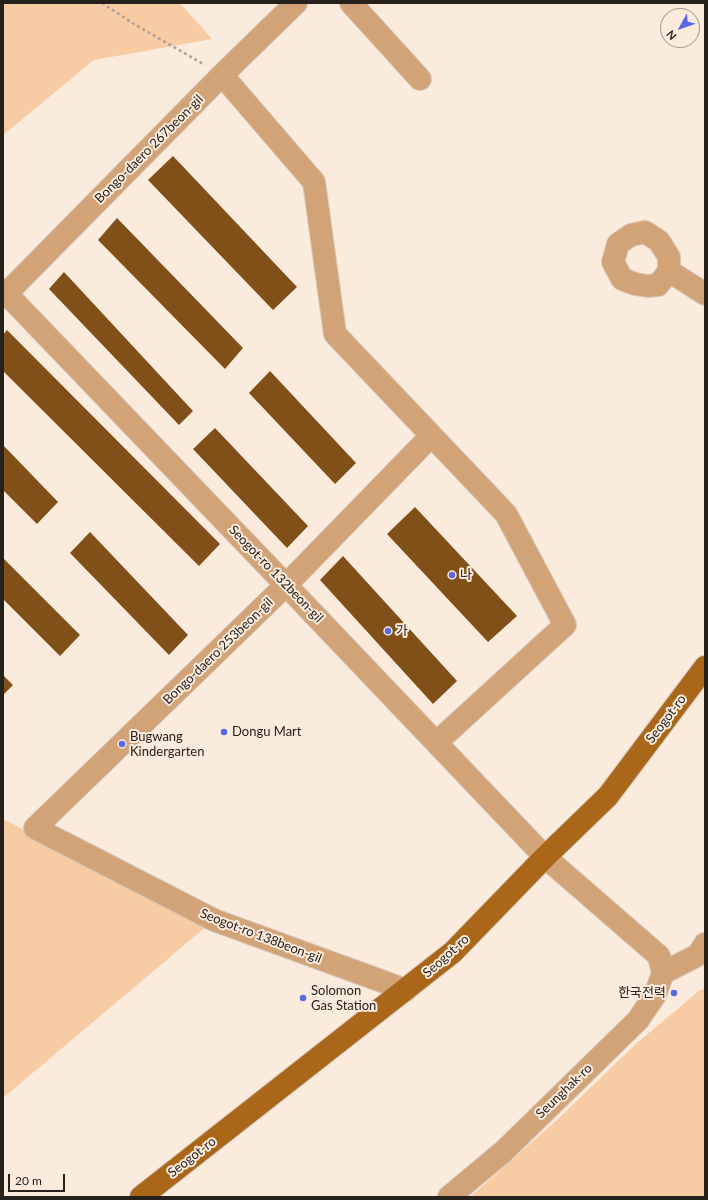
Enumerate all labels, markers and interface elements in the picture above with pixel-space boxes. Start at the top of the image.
north arrow [660,8,700,48]
text: N [663,28,679,43]
street label: Bongo-daero 267beon-gil [92,92,206,206]
street label: Seogot-ro 132beon-gil [226,522,326,626]
place label: 나 [460,567,472,583]
marker: 나 [447,570,457,580]
street label: Bongo-daero 253beon-gil [160,594,276,708]
place label: 가 [396,623,408,639]
marker: 가 [383,626,393,636]
street label: Seogot-ro [643,692,689,746]
place label: Dongu Mart [232,724,301,740]
marker: Dongu Mart [219,727,229,737]
place label: Bugwang Kindergarten [130,729,204,760]
marker: Bugwang Kindergarten [117,739,127,749]
street label: Seogot-ro 138beon-gil [198,906,324,966]
street label: Seogot-ro [420,931,472,981]
place label: Solomon Gas Station [311,983,376,1014]
place label: 한국전력 [618,985,666,1001]
marker: 한국전력 [669,988,679,998]
marker: Solomon Gas Station [298,993,308,1003]
street label: Seunghak-ro [533,1060,595,1122]
street label: Seogot-ro [165,1133,219,1181]
scale bar [10,1166,67,1192]
text: 20 m [15,1173,42,1188]

